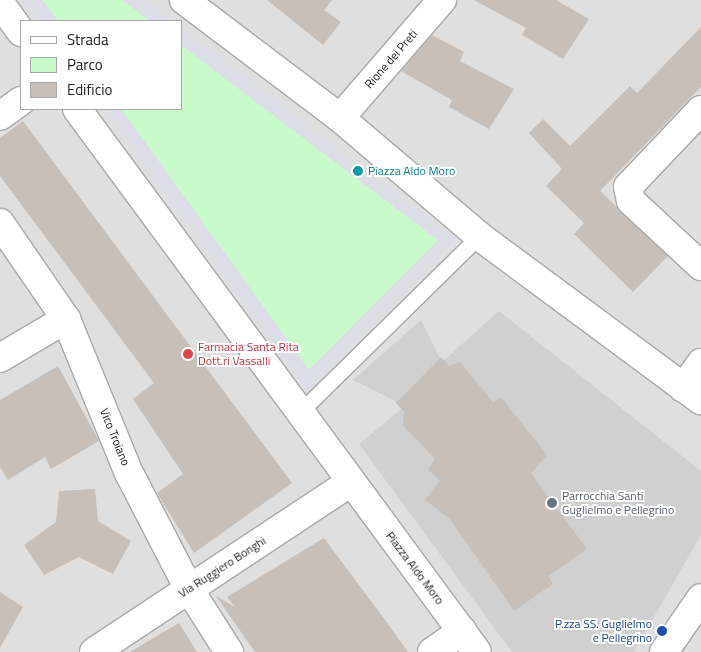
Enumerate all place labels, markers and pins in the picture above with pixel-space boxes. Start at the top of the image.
place label: Piazza Aldo Moro [368,164,455,178]
marker: Piazza Aldo Moro [352,165,364,177]
place label: Farmacia Santa Rita Dott.ri Vassalli [198,340,299,368]
marker: Farmacia Santa Rita Dott.ri Vassalli [182,348,194,360]
place label: Parrocchia Santi Guglielmo e Pellegrino [562,489,674,517]
marker: Parrocchia Santi Guglielmo e Pellegrino [546,497,558,509]
place label: P.zza SS. Guglielmo e Pellegrino [555,617,652,645]
marker: P.zza SS. Guglielmo e Pellegrino [656,625,668,637]

